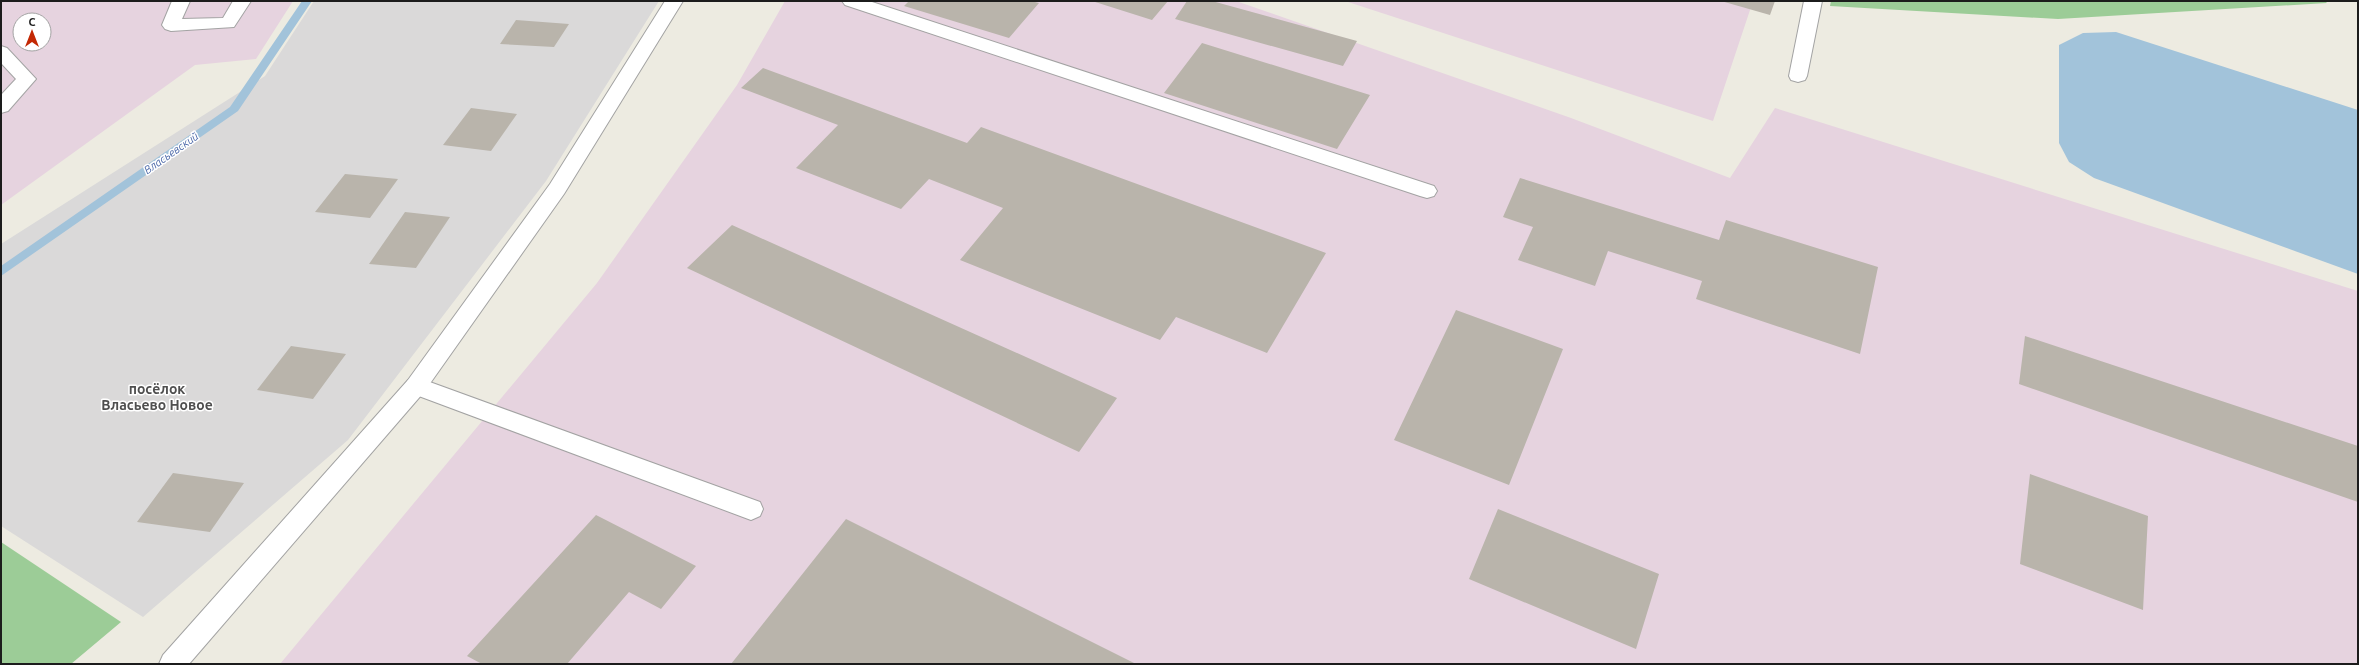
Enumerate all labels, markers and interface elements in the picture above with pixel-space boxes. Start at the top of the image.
north arrow [12,12,52,52]
text: С [28,16,36,28]
water label: Власьевский [142,130,201,176]
district label: посёлок Власьево Новое [101,381,213,413]

